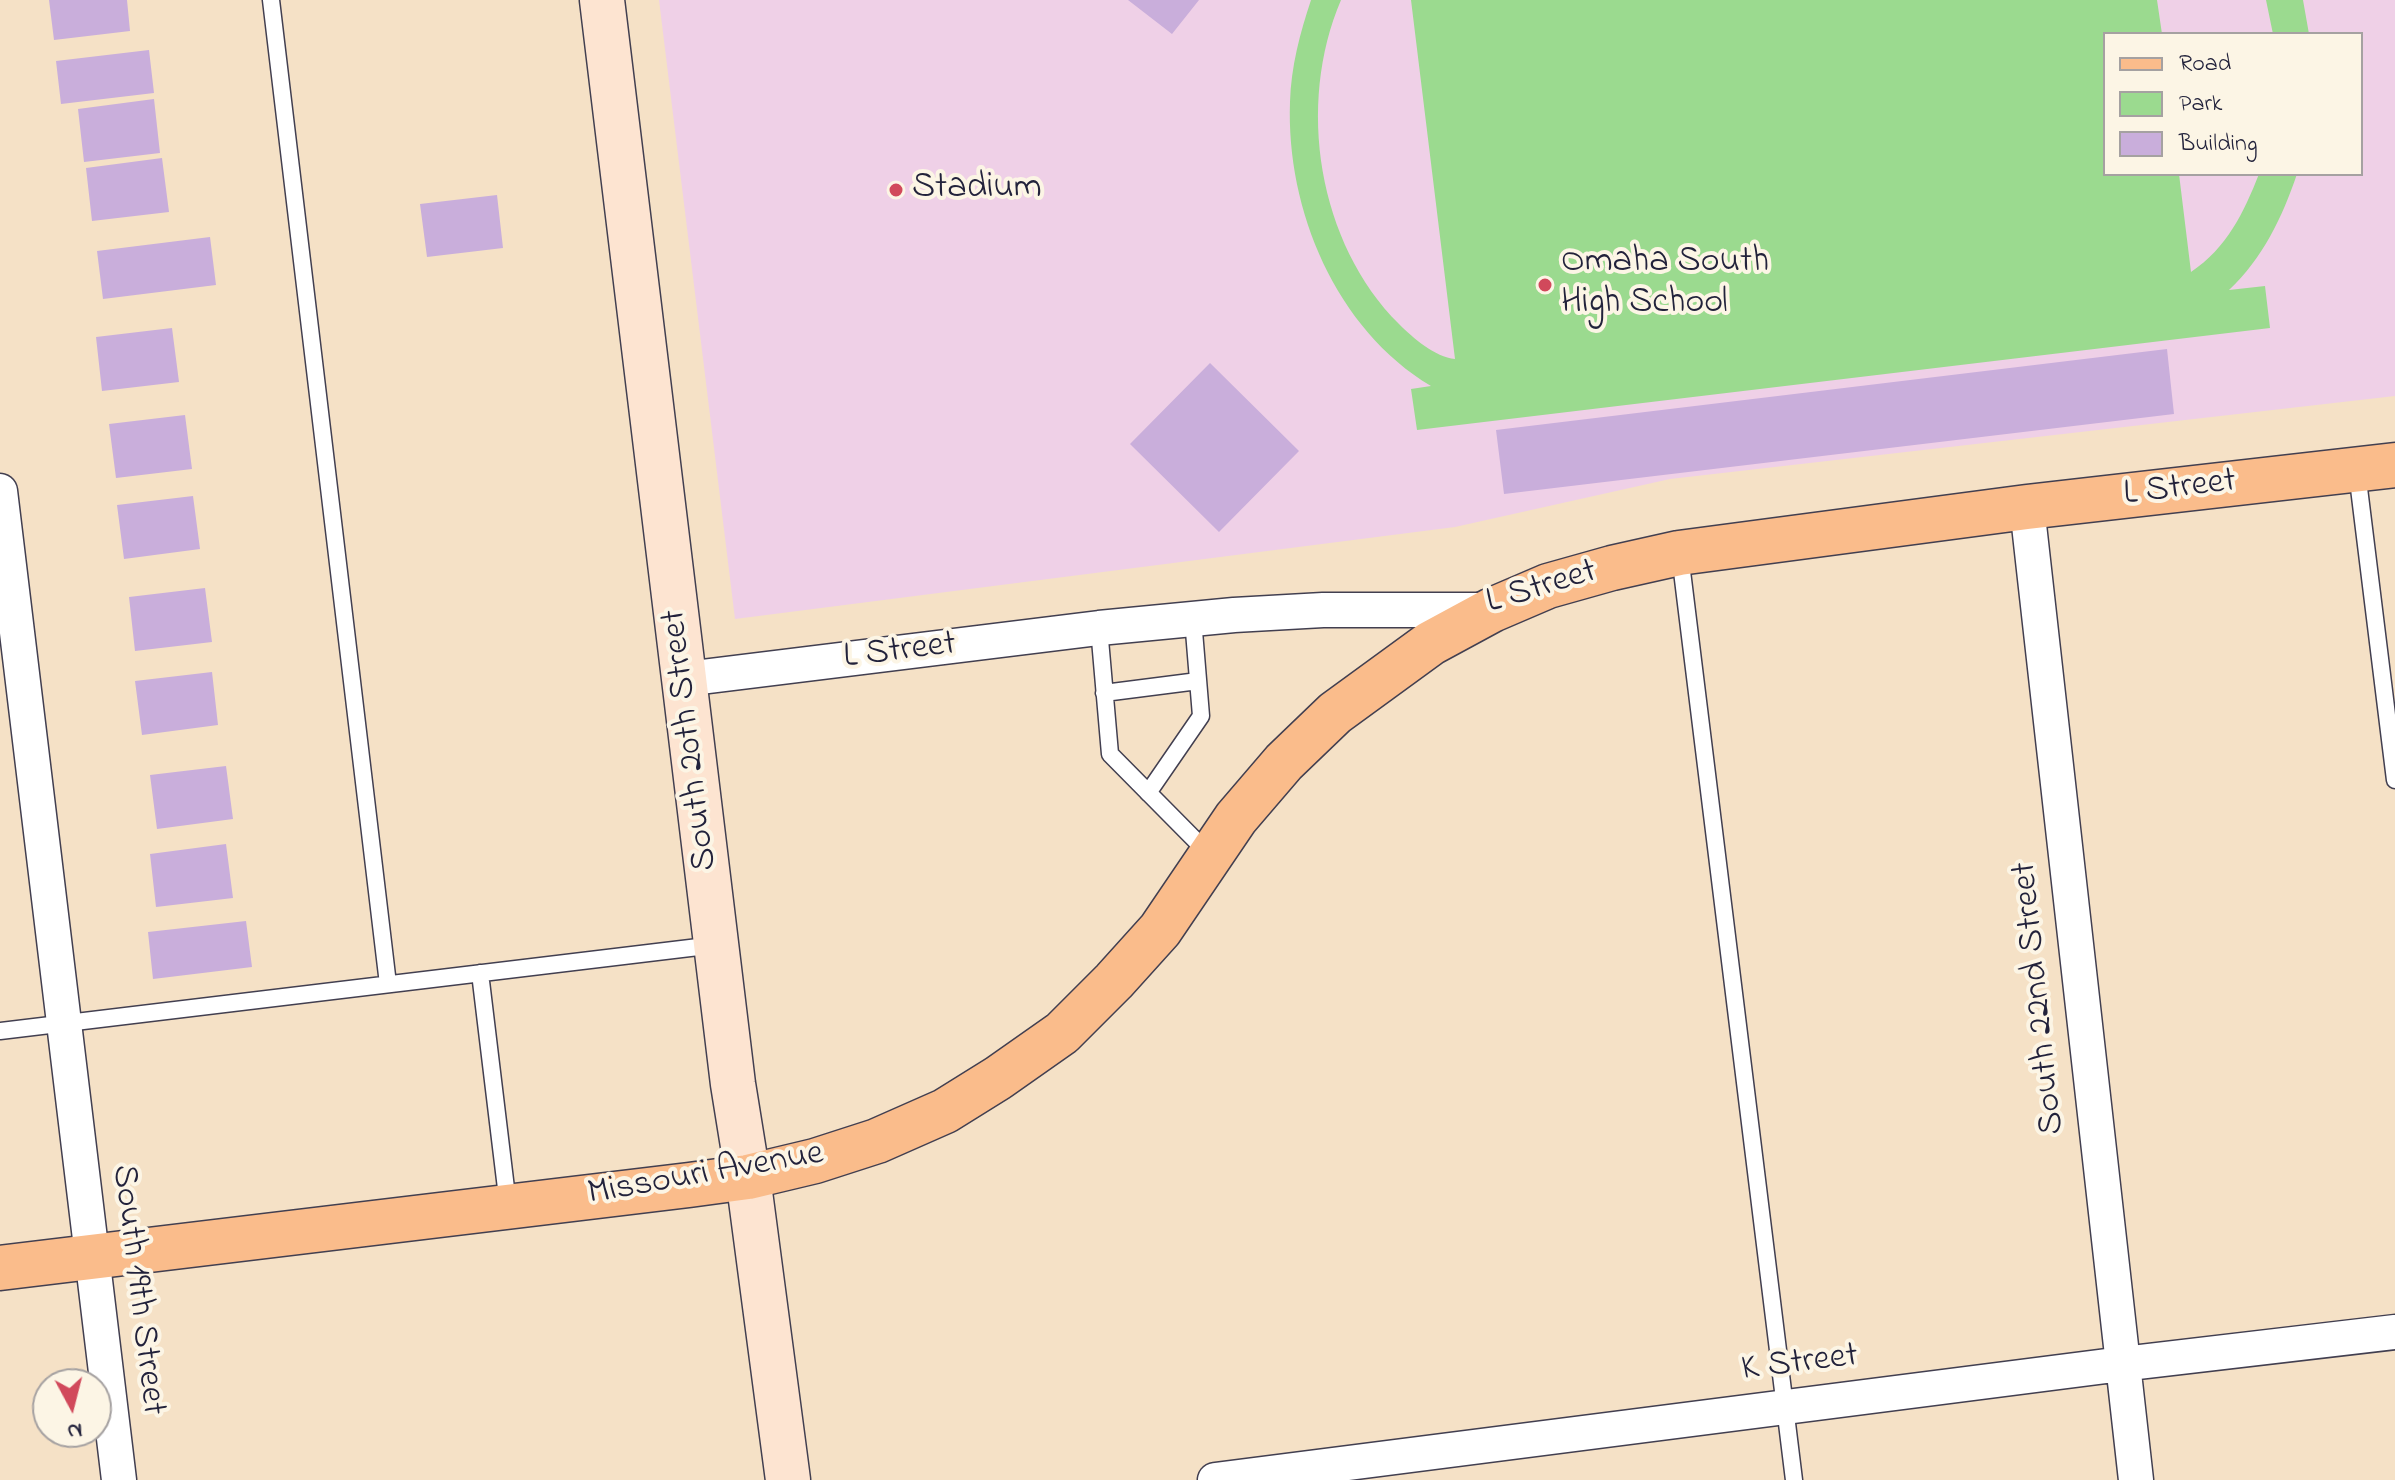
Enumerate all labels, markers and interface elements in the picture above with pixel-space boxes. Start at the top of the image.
legend [2103,32,2363,176]
text: Road [2179,47,2231,82]
text: Park [2179,87,2222,122]
text: Building [2179,127,2258,162]
place label: Stadium [912,168,1042,212]
marker: Stadium [887,181,905,199]
place label: Omaha South High School [1561,242,1769,327]
marker: Omaha South High School [1536,276,1554,294]
street label: L Street [2121,462,2239,518]
street label: L Street [1482,552,1602,626]
street label: South 20th Street [655,607,729,873]
street label: L Street [841,625,959,681]
street label: South 22nd Street [2005,859,2077,1137]
street label: Missouri Avenue [585,1134,827,1218]
street label: South 19th Street [99,1162,173,1418]
street label: K Street [1739,1336,1861,1394]
north arrow [32,1368,112,1448]
text: N [65,1413,84,1447]

